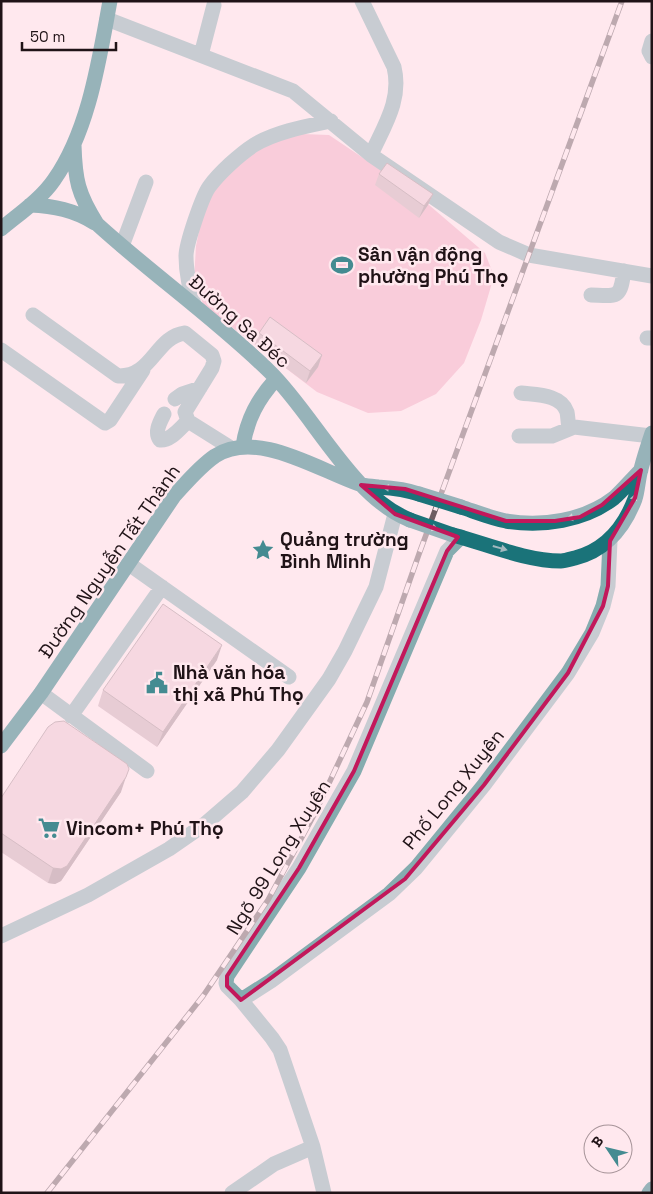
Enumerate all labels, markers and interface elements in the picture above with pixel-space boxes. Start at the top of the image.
scale bar [22,20,116,52]
text: 50 m [30,27,65,46]
place label: Sân vận động phường Phú Thọ [358,242,508,289]
sports icon: Sân vận động phường Phú Thọ [329,252,355,278]
street label: Đường Sa Đéc [184,269,296,373]
street label: Đường Nguyễn Tất Thành [33,460,186,663]
one-way arrow [382,484,398,492]
one-way arrow [629,493,637,508]
one-way arrow [565,514,581,522]
one-way arrow [424,524,439,531]
place label: Quảng trường Bình Minh [280,527,409,574]
place icon: Quảng trường Bình Minh [250,537,276,563]
one-way arrow [493,545,508,553]
place label: Nhà văn hóa thị xã Phú Thọ [173,660,304,707]
public building icon: Nhà văn hóa thị xã Phú Thọ [144,670,170,696]
street label: Phố Long Xuyên [397,724,510,855]
street label: Ngõ 99 Long Xuyên [221,775,336,940]
supermarket icon: Vincom+ Phú Thọ [36,815,62,841]
place label: Vincom+ Phú Thọ [66,816,224,841]
north arrow [583,1124,633,1174]
text: B [587,1133,607,1151]

